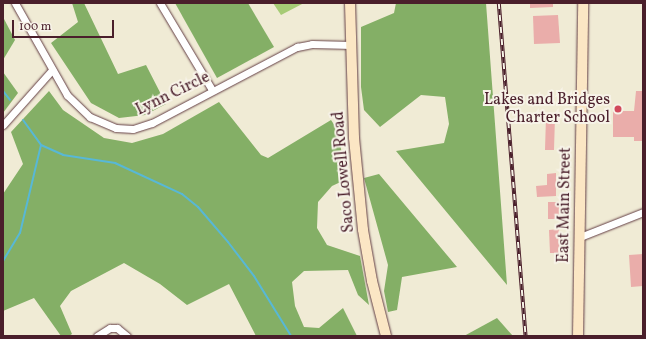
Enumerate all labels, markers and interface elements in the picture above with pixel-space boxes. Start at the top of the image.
scale bar [14,12,116,38]
text: 100 m [19,19,51,35]
street label: Lynn Circle [133,68,213,120]
place label: Lakes and Bridges Charter School [484,90,610,128]
marker: Lakes and Bridges Charter School [613,104,623,114]
street label: Saco Lowell Road [329,111,359,233]
street label: East Main Street [554,147,576,263]

